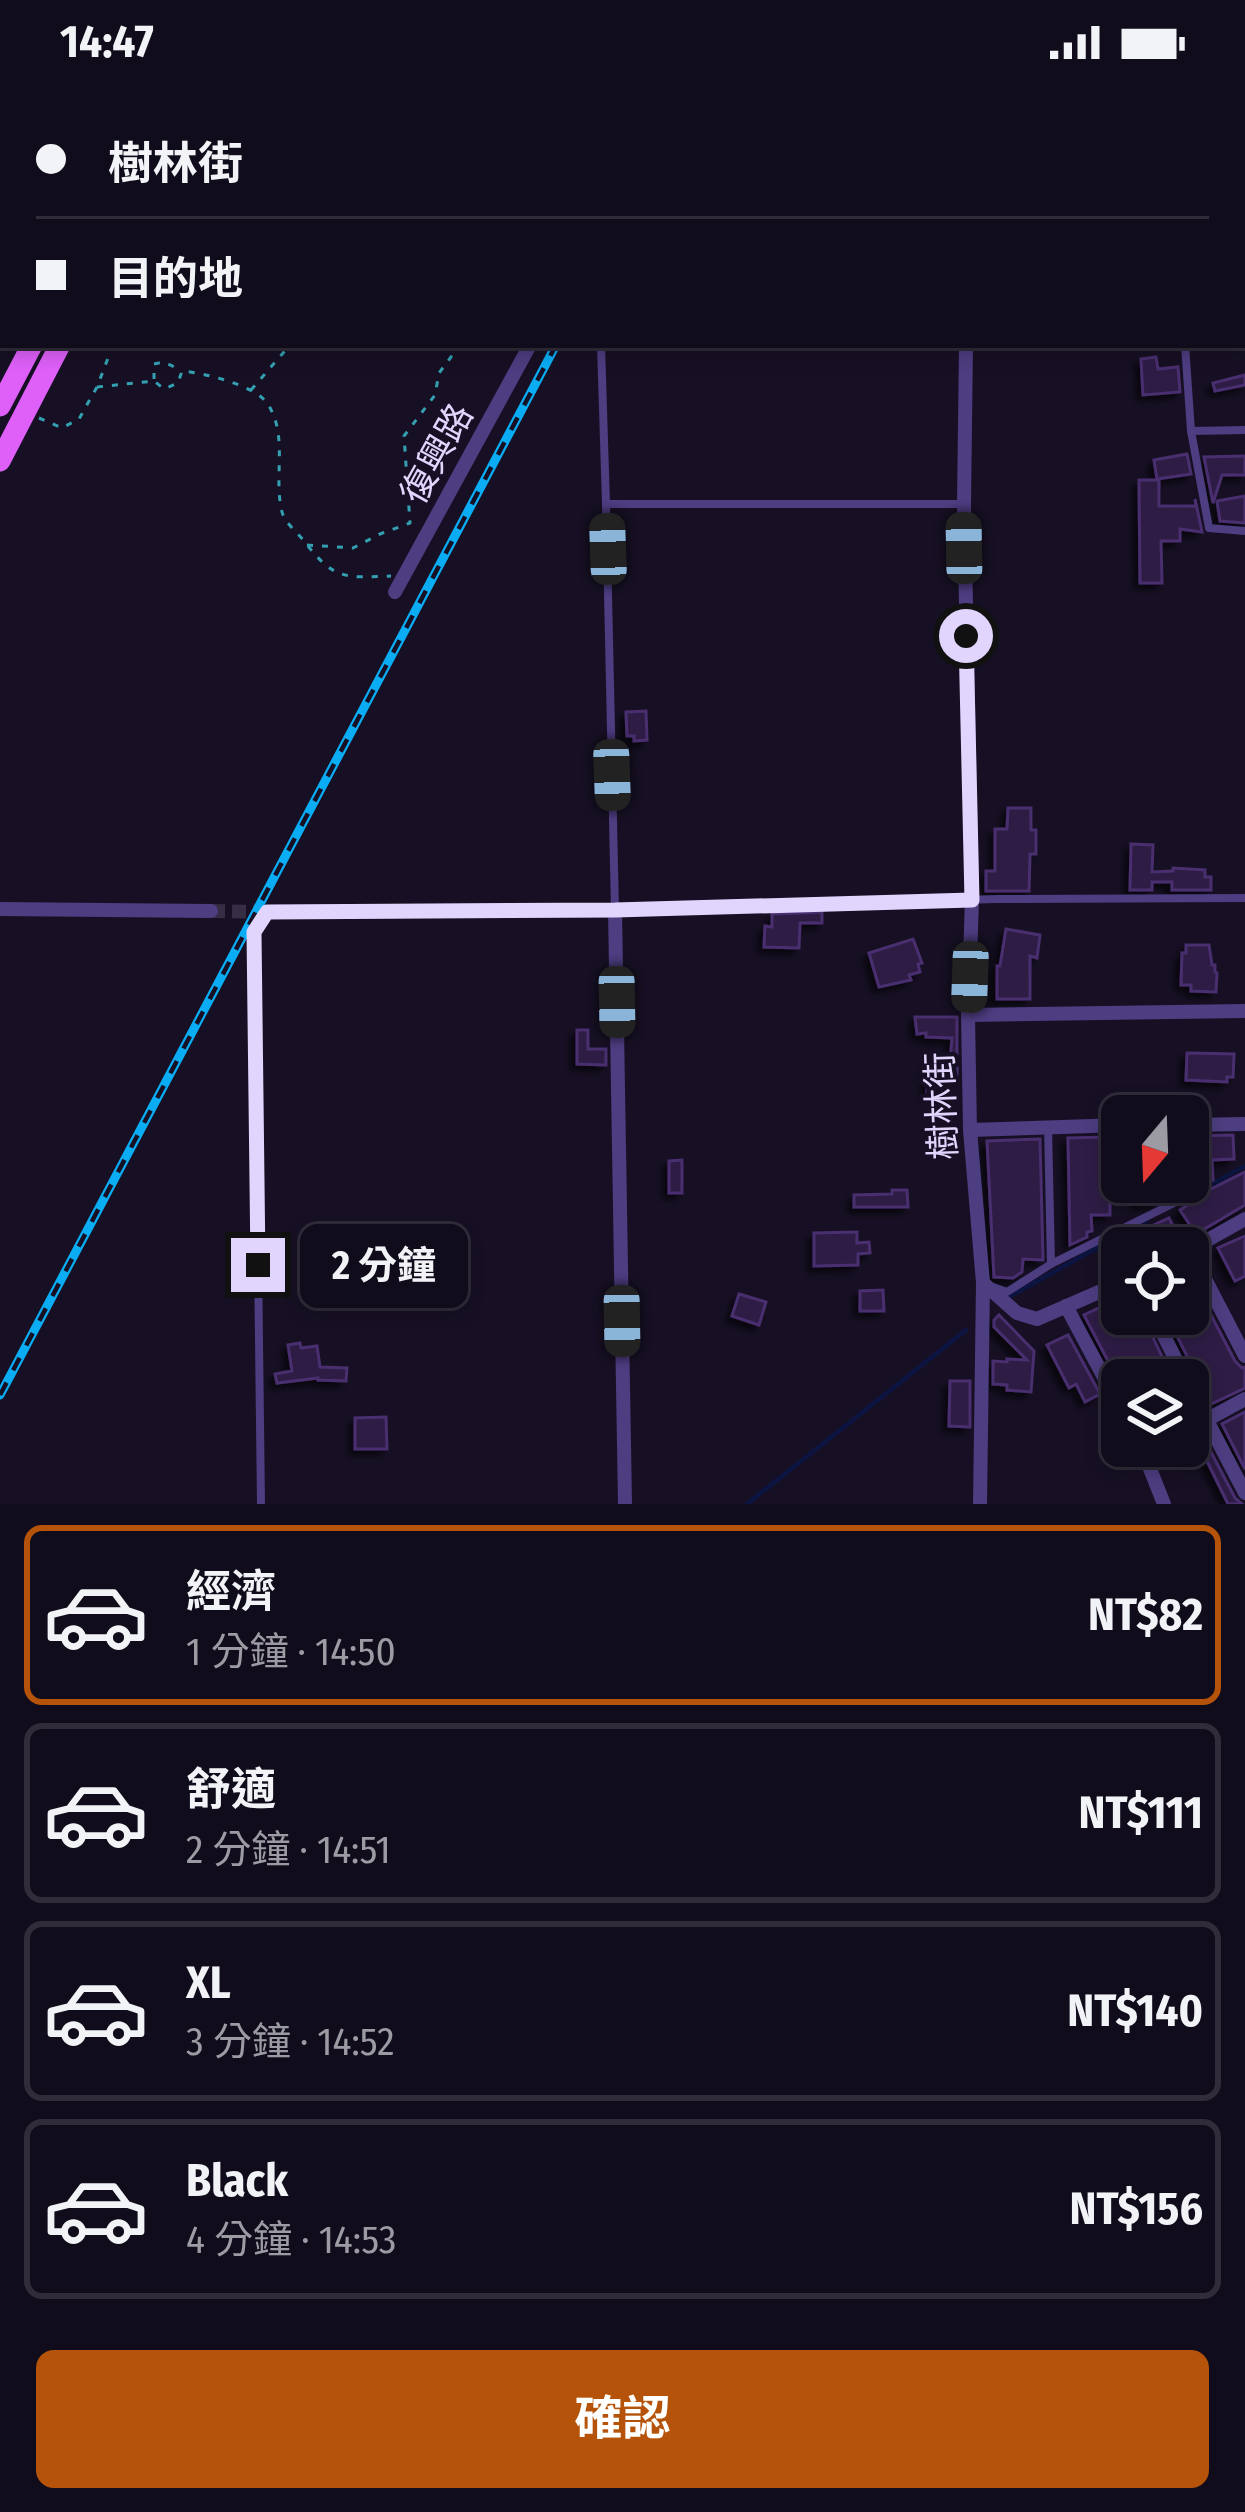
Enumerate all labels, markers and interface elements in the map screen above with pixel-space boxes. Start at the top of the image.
text: 14:47 [60,15,154,69]
text: 樹林街 [108,137,243,191]
text: 目的地 [108,252,243,306]
street label: 復興路 [392,396,482,512]
car [589,512,627,586]
car [945,512,983,584]
route start [939,609,993,663]
car [593,738,631,812]
car [951,940,989,1014]
car [598,966,636,1038]
street label: 樹林街 [918,1051,966,1161]
north arrow [1101,1095,1209,1203]
map controls [1101,1095,1209,1467]
callout: 2 分鐘 [300,1223,468,1307]
button: locate [1101,1227,1209,1335]
route end [231,1238,285,1292]
text: 2 分鐘 [332,1243,436,1289]
car [603,1285,641,1357]
button: layers [1101,1359,1209,1467]
icon: car [42,1561,150,1669]
text: 經濟 [186,1565,276,1619]
text: NT$82 [1088,1588,1203,1642]
text: 1 分鐘 · 14:50 [186,1629,396,1675]
icon: car [42,1759,150,1867]
text: 舒適 [186,1763,276,1817]
text: NT$111 [1079,1786,1203,1840]
text: 2 分鐘 · 14:51 [186,1827,391,1873]
text: XL [186,1956,231,2010]
icon: car [42,1957,150,2065]
text: NT$140 [1067,1984,1203,2038]
text: 3 分鐘 · 14:52 [186,2019,395,2065]
text: Black [186,2154,288,2208]
icon: car [42,2155,150,2263]
text: NT$156 [1069,2182,1203,2236]
text: 4 分鐘 · 14:53 [186,2217,396,2263]
button: 確認 [36,2350,1209,2488]

